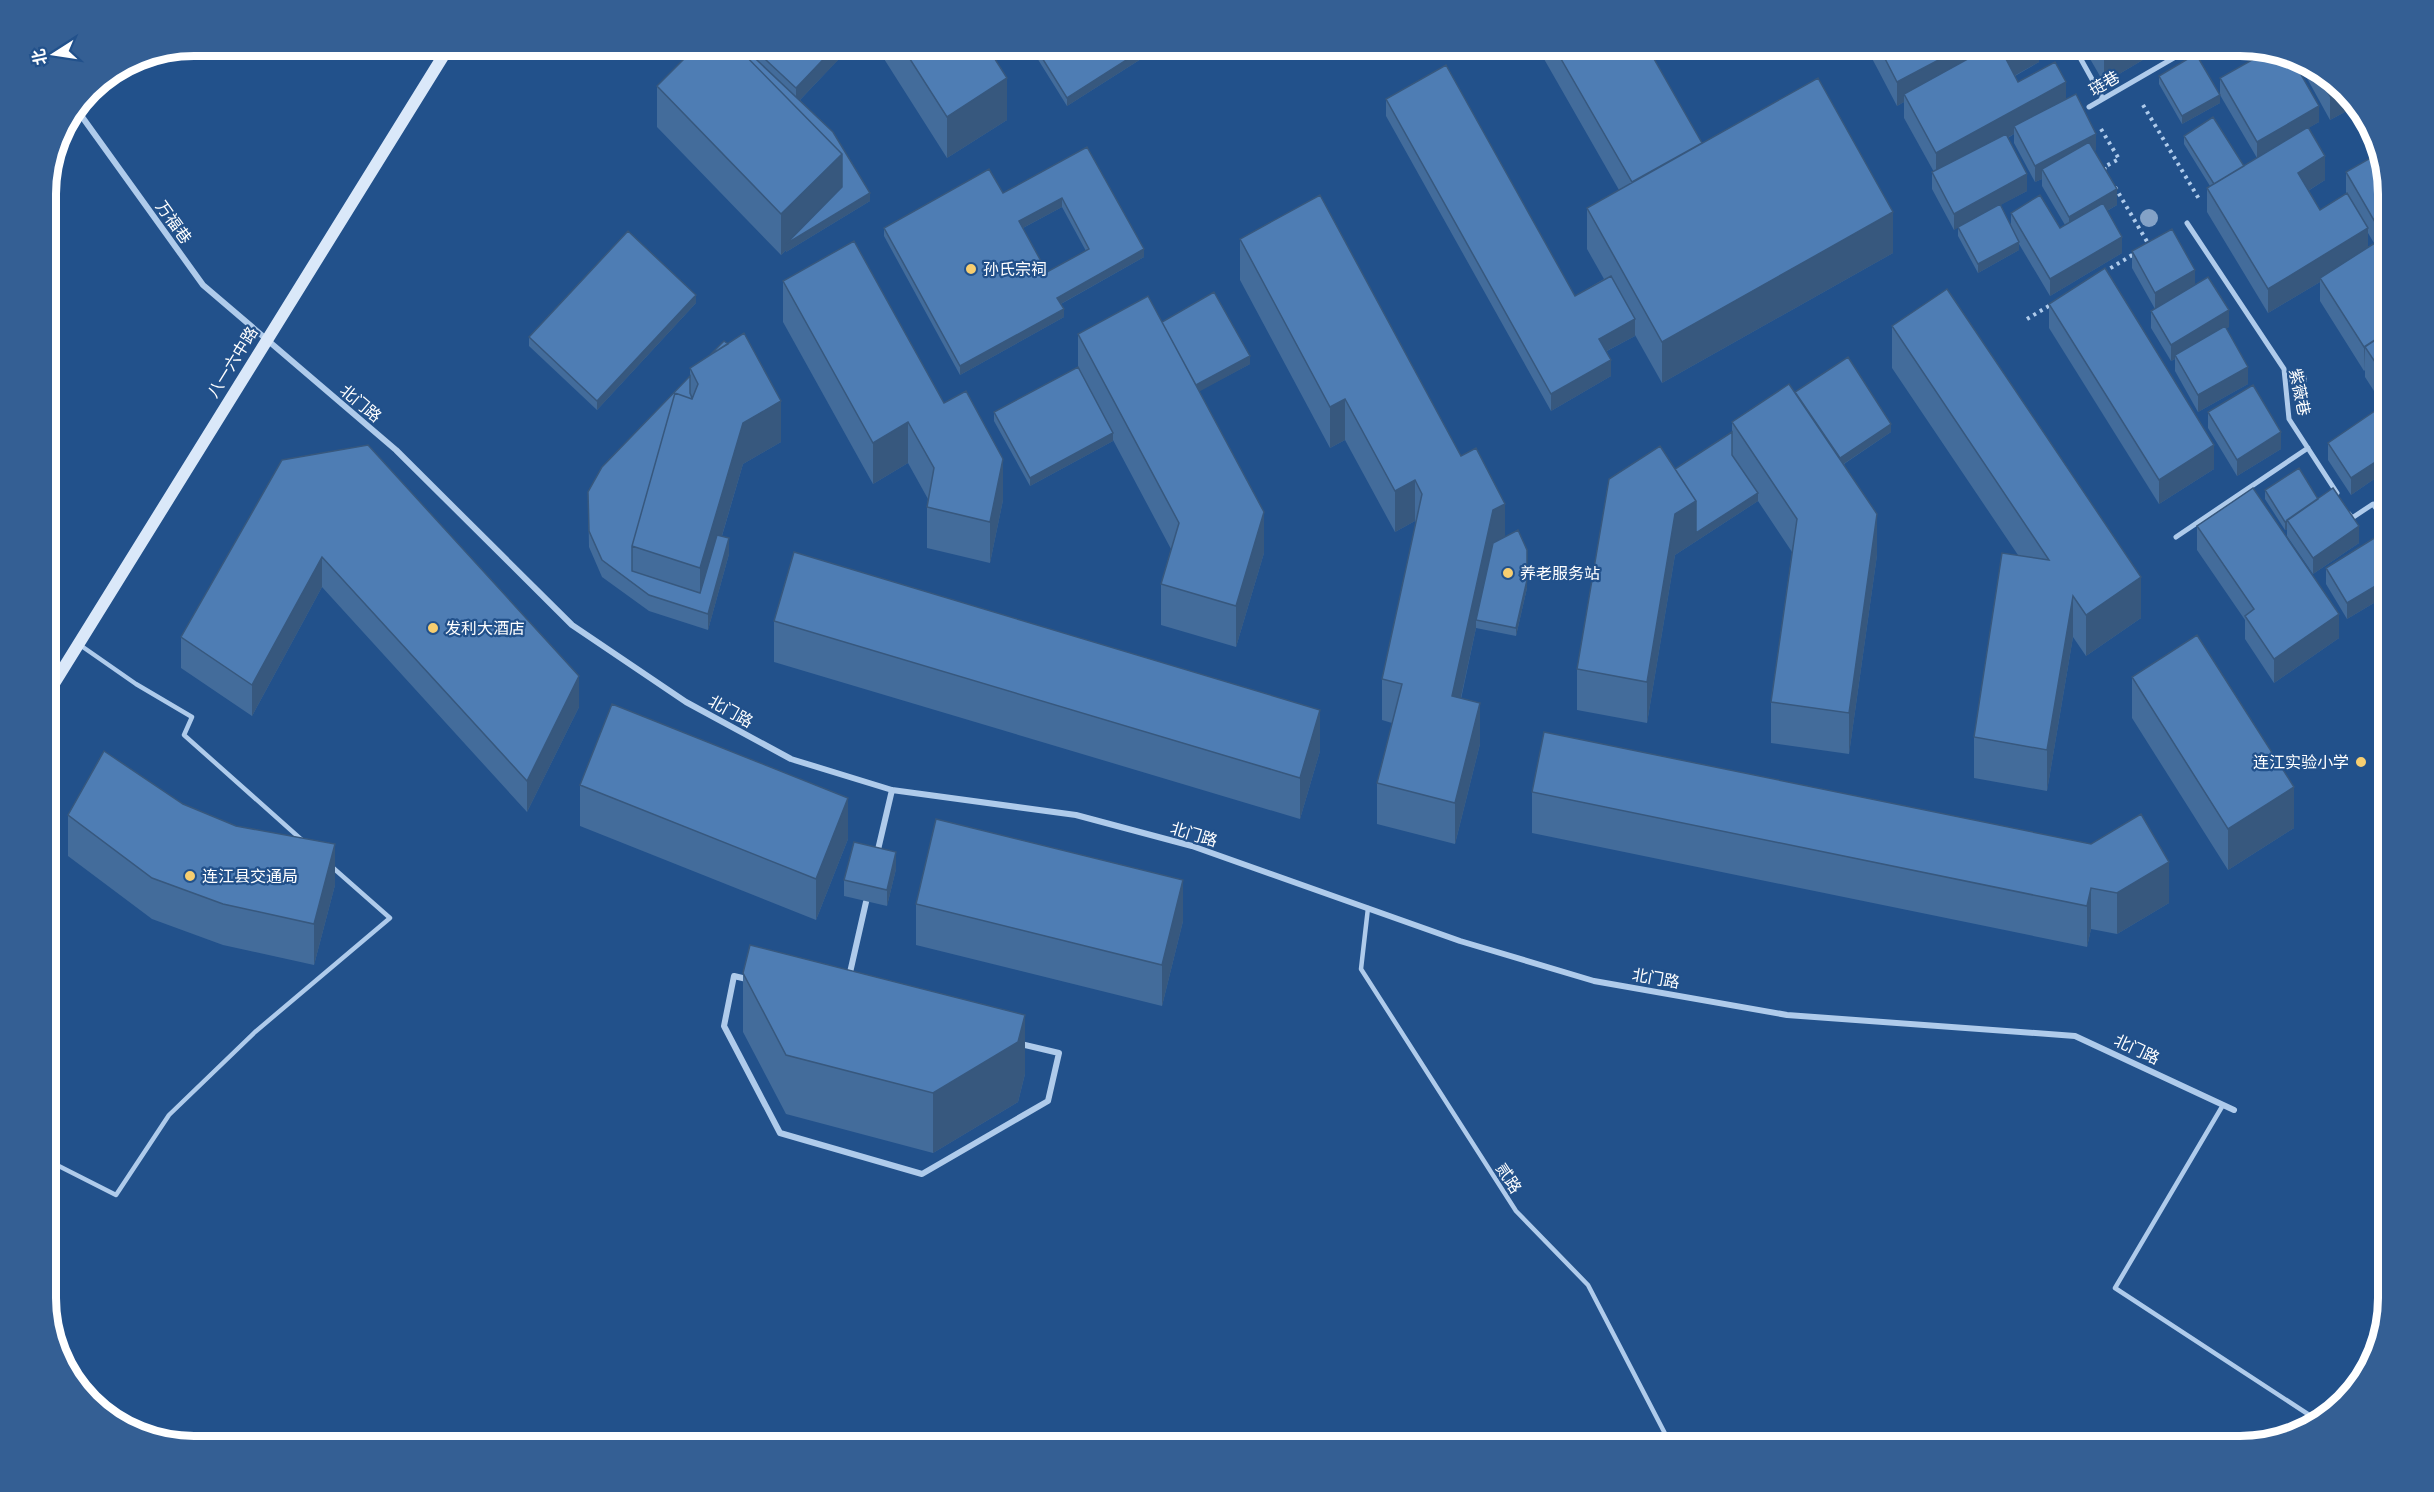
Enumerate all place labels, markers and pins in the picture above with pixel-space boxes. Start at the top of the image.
place label: 孙氏宗祠 [983,258,1047,281]
marker: 孙氏宗祠 [964,262,978,276]
place label: 养老服务站 [1520,562,1600,585]
marker: 养老服务站 [1501,566,1515,580]
place label: 发利大酒店 [445,617,525,640]
marker: 发利大酒店 [426,621,440,635]
place label: 连江实验小学 [2253,751,2349,774]
marker: 连江实验小学 [2354,755,2368,769]
place label: 连江县交通局 [202,865,298,888]
marker: 连江县交通局 [183,869,197,883]

